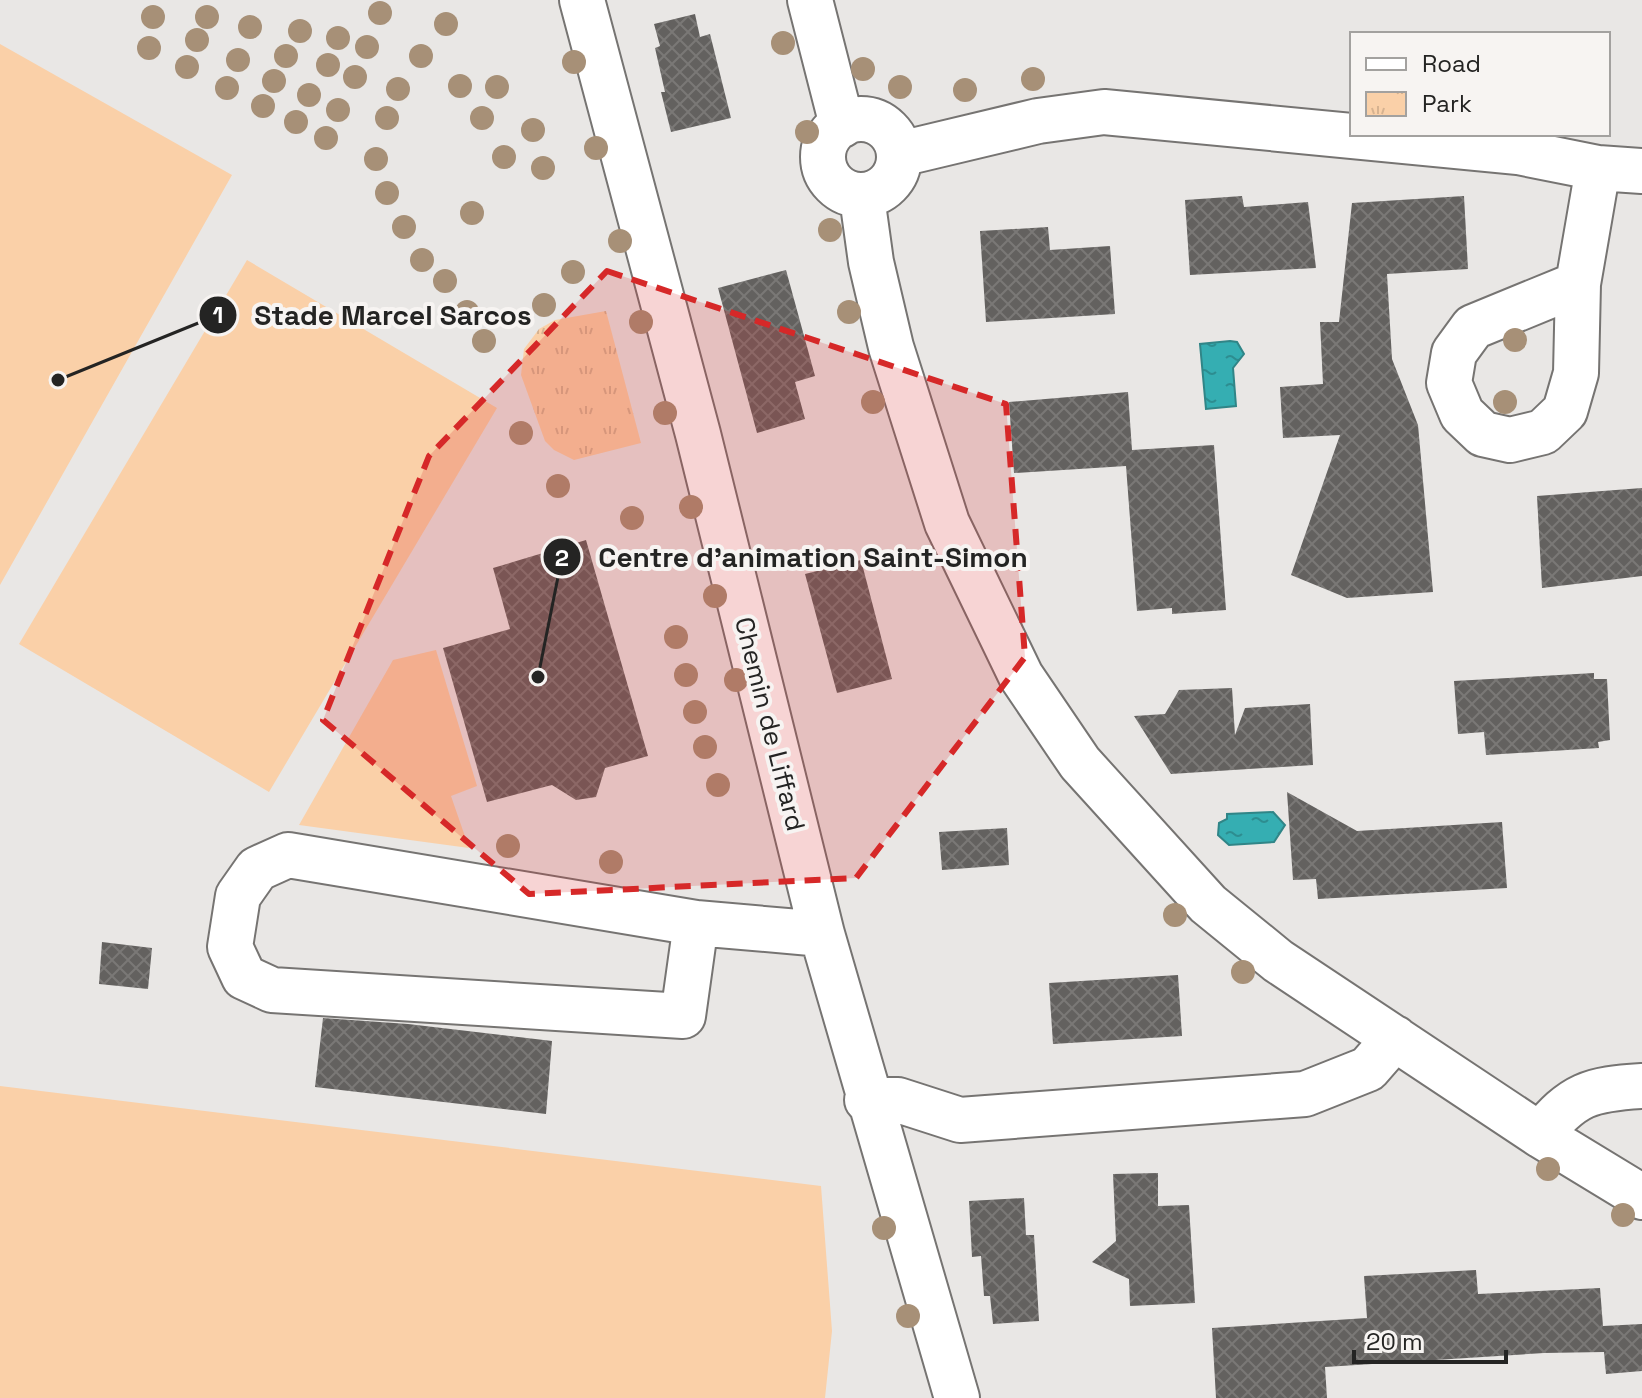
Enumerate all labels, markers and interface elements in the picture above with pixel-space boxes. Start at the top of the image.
legend [1350,32,1610,136]
text: Road [1422,48,1481,79]
text: Park [1422,88,1472,119]
callout: Stade Marcel Sarcos [198,289,547,341]
text: Stade Marcel Sarcos [254,297,532,333]
text: 1 [213,299,223,330]
callout: Centre d'animation Saint-Simon [542,531,1043,583]
text: Centre d'animation Saint-Simon [598,539,1028,575]
text: 2 [555,542,569,573]
street label: Chemin de Liffard [727,613,813,835]
scale bar [1354,1314,1506,1364]
text: 20 m [1366,1326,1423,1357]

